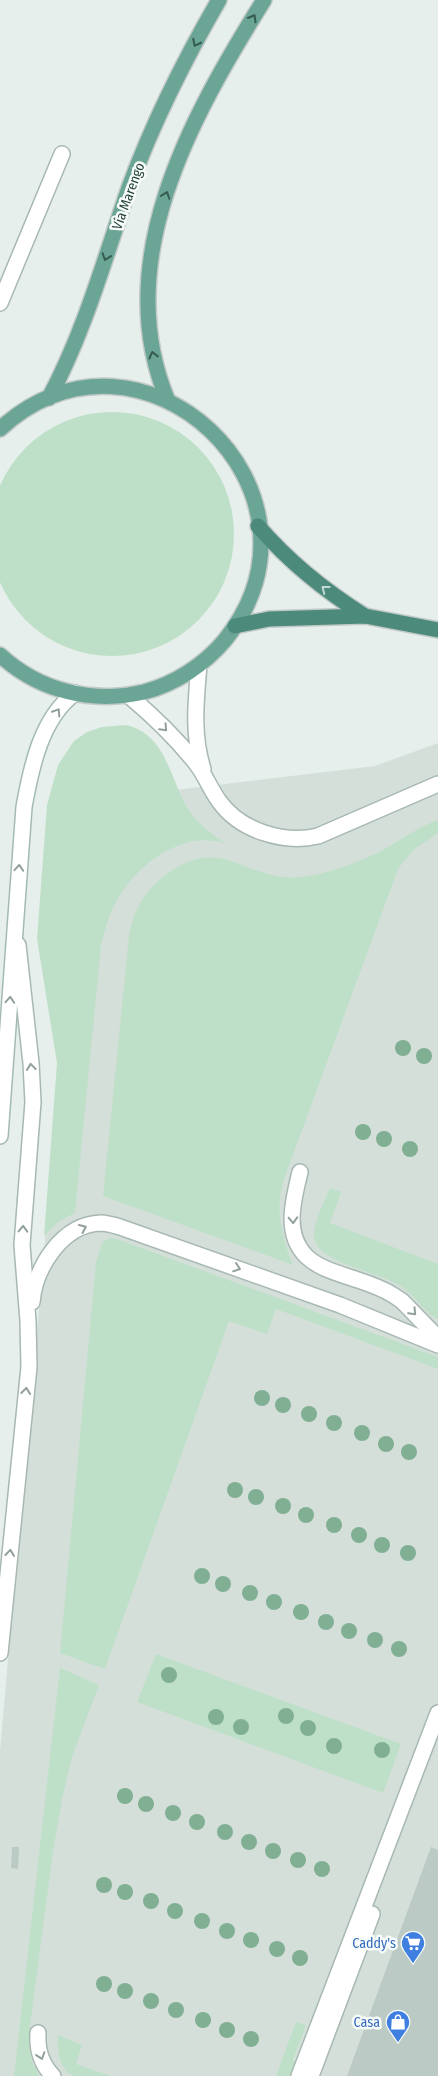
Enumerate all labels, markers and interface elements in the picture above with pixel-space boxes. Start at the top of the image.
one-way arrow [247,15,257,24]
one-way arrow [192,38,202,47]
street label: Via Marengo [108,160,148,232]
one-way arrow [161,192,171,200]
one-way arrow [102,252,112,261]
one-way arrow [148,350,159,359]
one-way arrow [322,586,331,594]
one-way arrow [51,708,60,718]
one-way arrow [158,722,167,731]
one-way arrow [13,864,24,872]
one-way arrow [4,995,15,1003]
one-way arrow [26,1063,37,1071]
one-way arrow [287,1216,298,1224]
one-way arrow [78,1224,87,1234]
one-way arrow [18,1225,28,1232]
one-way arrow [232,1262,241,1272]
one-way arrow [407,1307,416,1316]
one-way arrow [20,1387,31,1395]
one-way arrow [4,1548,15,1556]
supermarket icon: Caddy's [400,1930,426,1964]
place label: Caddy's [352,1935,396,1952]
shop icon: Casa [385,2009,411,2043]
place label: Casa [354,2014,380,2031]
one-way arrow [35,2051,45,2060]

